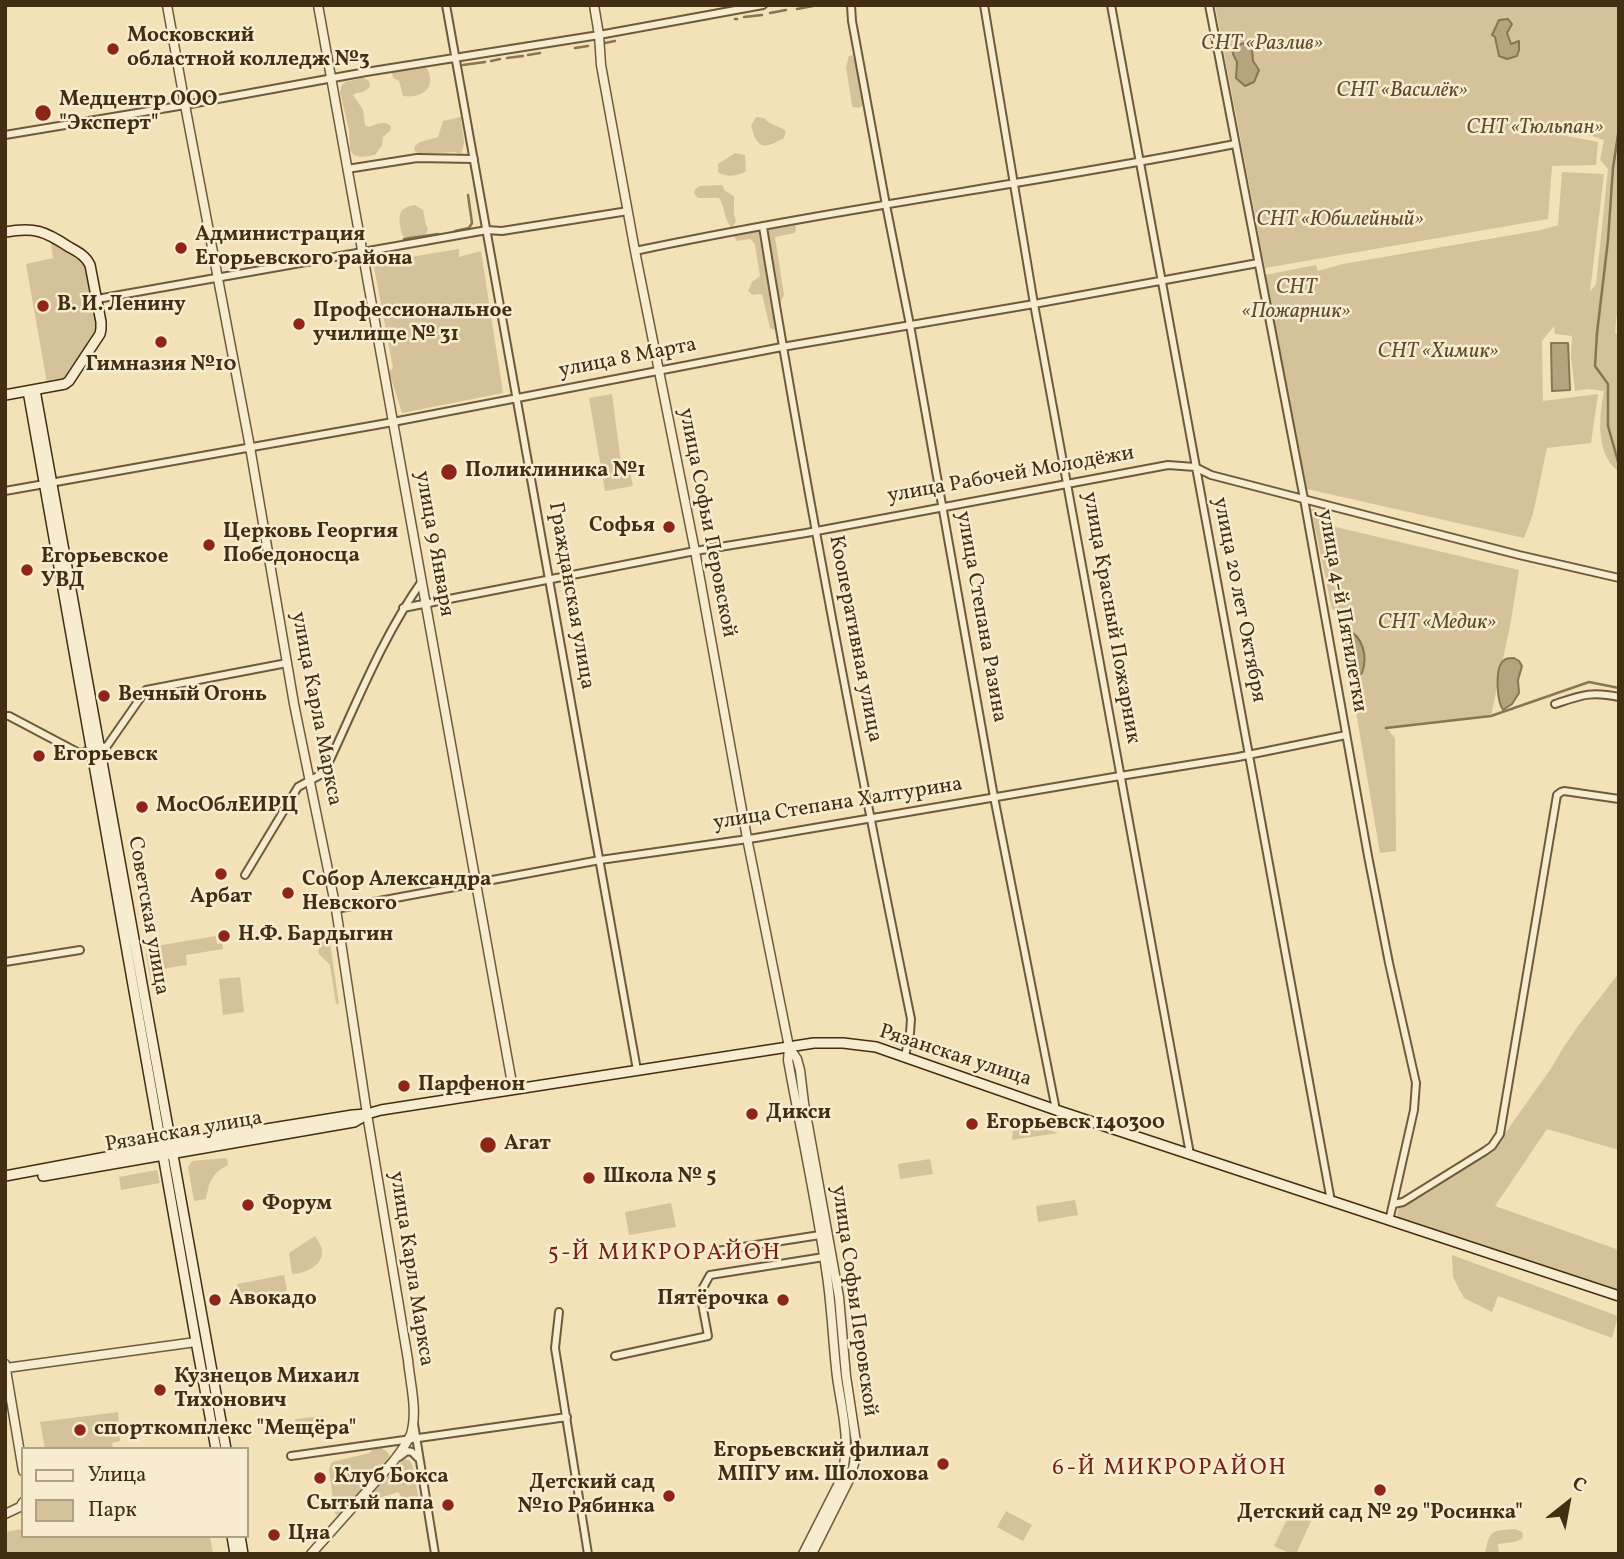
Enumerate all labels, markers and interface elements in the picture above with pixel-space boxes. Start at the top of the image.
place label: Московский областной колледж №3 [127,24,370,74]
park label: СНТ «Разлив» [1201,32,1323,58]
marker: Московский областной колледж №3 [105,41,121,57]
park label: СНТ «Василёк» [1336,79,1468,105]
place label: Медцентр ООО "Эксперт" [59,88,217,138]
marker: Медцентр ООО "Эксперт" [33,103,53,123]
park label: СНТ «Тюльпан» [1466,116,1604,142]
park label: СНТ «Юбилейный» [1256,208,1424,234]
place label: Администрация Егорьевского района [195,223,413,273]
marker: Администрация Егорьевского района [173,240,189,256]
park label: СНТ «Пожарник» [1242,276,1350,326]
place label: В. И. Ленину [57,293,186,319]
marker: В. И. Ленину [35,298,51,314]
place label: Профессиональное училище № 31 [313,299,512,349]
marker: Профессиональное училище № 31 [291,316,307,332]
street label: улица 8 Марта [557,333,699,385]
marker: Гимназия №10 [153,334,169,350]
park label: СНТ «Химик» [1377,340,1499,366]
place label: Гимназия №10 [86,353,236,379]
street label: улица Софьи Перовской [671,406,741,640]
street label: улица Рабочей Молодёжи [886,442,1136,510]
place label: Поликлиника №1 [465,459,646,485]
marker: Поликлиника №1 [439,462,459,482]
street label: улица 9 Января [408,469,458,619]
street label: улица Красный Пожарник [1075,490,1145,746]
street label: улица 20 лет Октября [1206,495,1270,705]
street label: Гражданская улица [541,500,599,692]
street label: улица 4-й Пятилетки [1311,508,1371,714]
street label: улица Степана Разина [949,509,1011,725]
place label: Софья [589,514,655,540]
marker: Софья [661,519,677,535]
place label: Церковь Георгия Победоносца [223,520,398,570]
street label: Кооперативная улица [822,533,886,745]
marker: Церковь Георгия Победоносца [201,537,217,553]
place label: Егорьевское УВД [41,545,168,595]
marker: Егорьевское УВД [19,562,35,578]
street label: улица Карла Маркса [284,610,346,808]
park label: СНТ «Медик» [1378,611,1496,637]
place label: Вечный Огонь [118,683,267,709]
marker: Вечный Огонь [96,688,112,704]
place label: Егорьевск [53,743,158,769]
marker: Егорьевск [31,748,47,764]
street label: улица Степана Халтурина [712,773,964,837]
place label: MосОблЕИРЦ [156,794,298,820]
marker: MосОблЕИРЦ [134,799,150,815]
street label: Советская улица [121,835,173,997]
marker: Арбат [213,866,229,882]
place label: Собор Александра Невского [302,868,492,918]
place label: Арбат [190,885,252,911]
marker: Собор Александра Невского [280,885,296,901]
place label: Н.Ф. Бардыгин [238,923,393,949]
marker: Н.Ф. Бардыгин [216,928,232,944]
street label: Рязанская улица [875,1020,1035,1094]
place label: Парфенон [418,1073,525,1099]
marker: Парфенон [396,1078,412,1094]
place label: Дикси [766,1101,831,1127]
marker: Дикси [744,1106,760,1122]
street label: Рязанская улица [103,1107,265,1159]
place label: Егорьевск 140300 [986,1111,1165,1137]
marker: Егорьевск 140300 [964,1116,980,1132]
place label: Агат [504,1132,551,1158]
marker: Агат [478,1135,498,1155]
place label: Школа № 5 [603,1165,716,1191]
street label: улица Карла Маркса [382,1170,438,1368]
marker: Школа № 5 [581,1170,597,1186]
street label: улица Софьи Перовской [824,1184,882,1418]
place label: Форум [262,1192,332,1218]
marker: Форум [240,1197,256,1213]
district label: 5-Й МИКРОРАЙОН [550,1241,780,1269]
place label: Авокадо [229,1287,317,1313]
place label: Пятёрочка [657,1287,769,1313]
marker: Авокадо [207,1292,223,1308]
marker: Пятёрочка [775,1292,791,1308]
place label: Кузнецов Михаил Тихонович [174,1365,360,1415]
marker: Кузнецов Михаил Тихонович [152,1382,168,1398]
place label: спорткомплекс "Мещёра" [94,1417,356,1443]
marker: спорткомплекс "Мещёра" [72,1422,88,1438]
place label: Егорьевский филиал МПГУ им. Шолохова [713,1439,929,1489]
legend [21,1447,248,1538]
marker: Егорьевский филиал МПГУ им. Шолохова [935,1456,951,1472]
district label: 6-Й МИКРОРАЙОН [1054,1456,1286,1484]
text: Улица [88,1461,146,1490]
place label: Клуб Бокса [334,1465,449,1491]
north arrow [1533,1468,1603,1538]
marker: Клуб Бокса [312,1470,328,1486]
place label: Детский сад №10 Рябинка [517,1471,655,1521]
text: С [1567,1471,1591,1499]
marker: Детский сад № 29 "Росинка" [1372,1482,1388,1498]
marker: Детский сад №10 Рябинка [661,1488,677,1504]
place label: Сытый папа [306,1492,434,1518]
text: Парк [88,1496,137,1525]
marker: Сытый папа [440,1497,456,1513]
place label: Детский сад № 29 "Росинка" [1237,1501,1523,1527]
place label: Цна [288,1522,330,1548]
marker: Цна [266,1527,282,1543]

